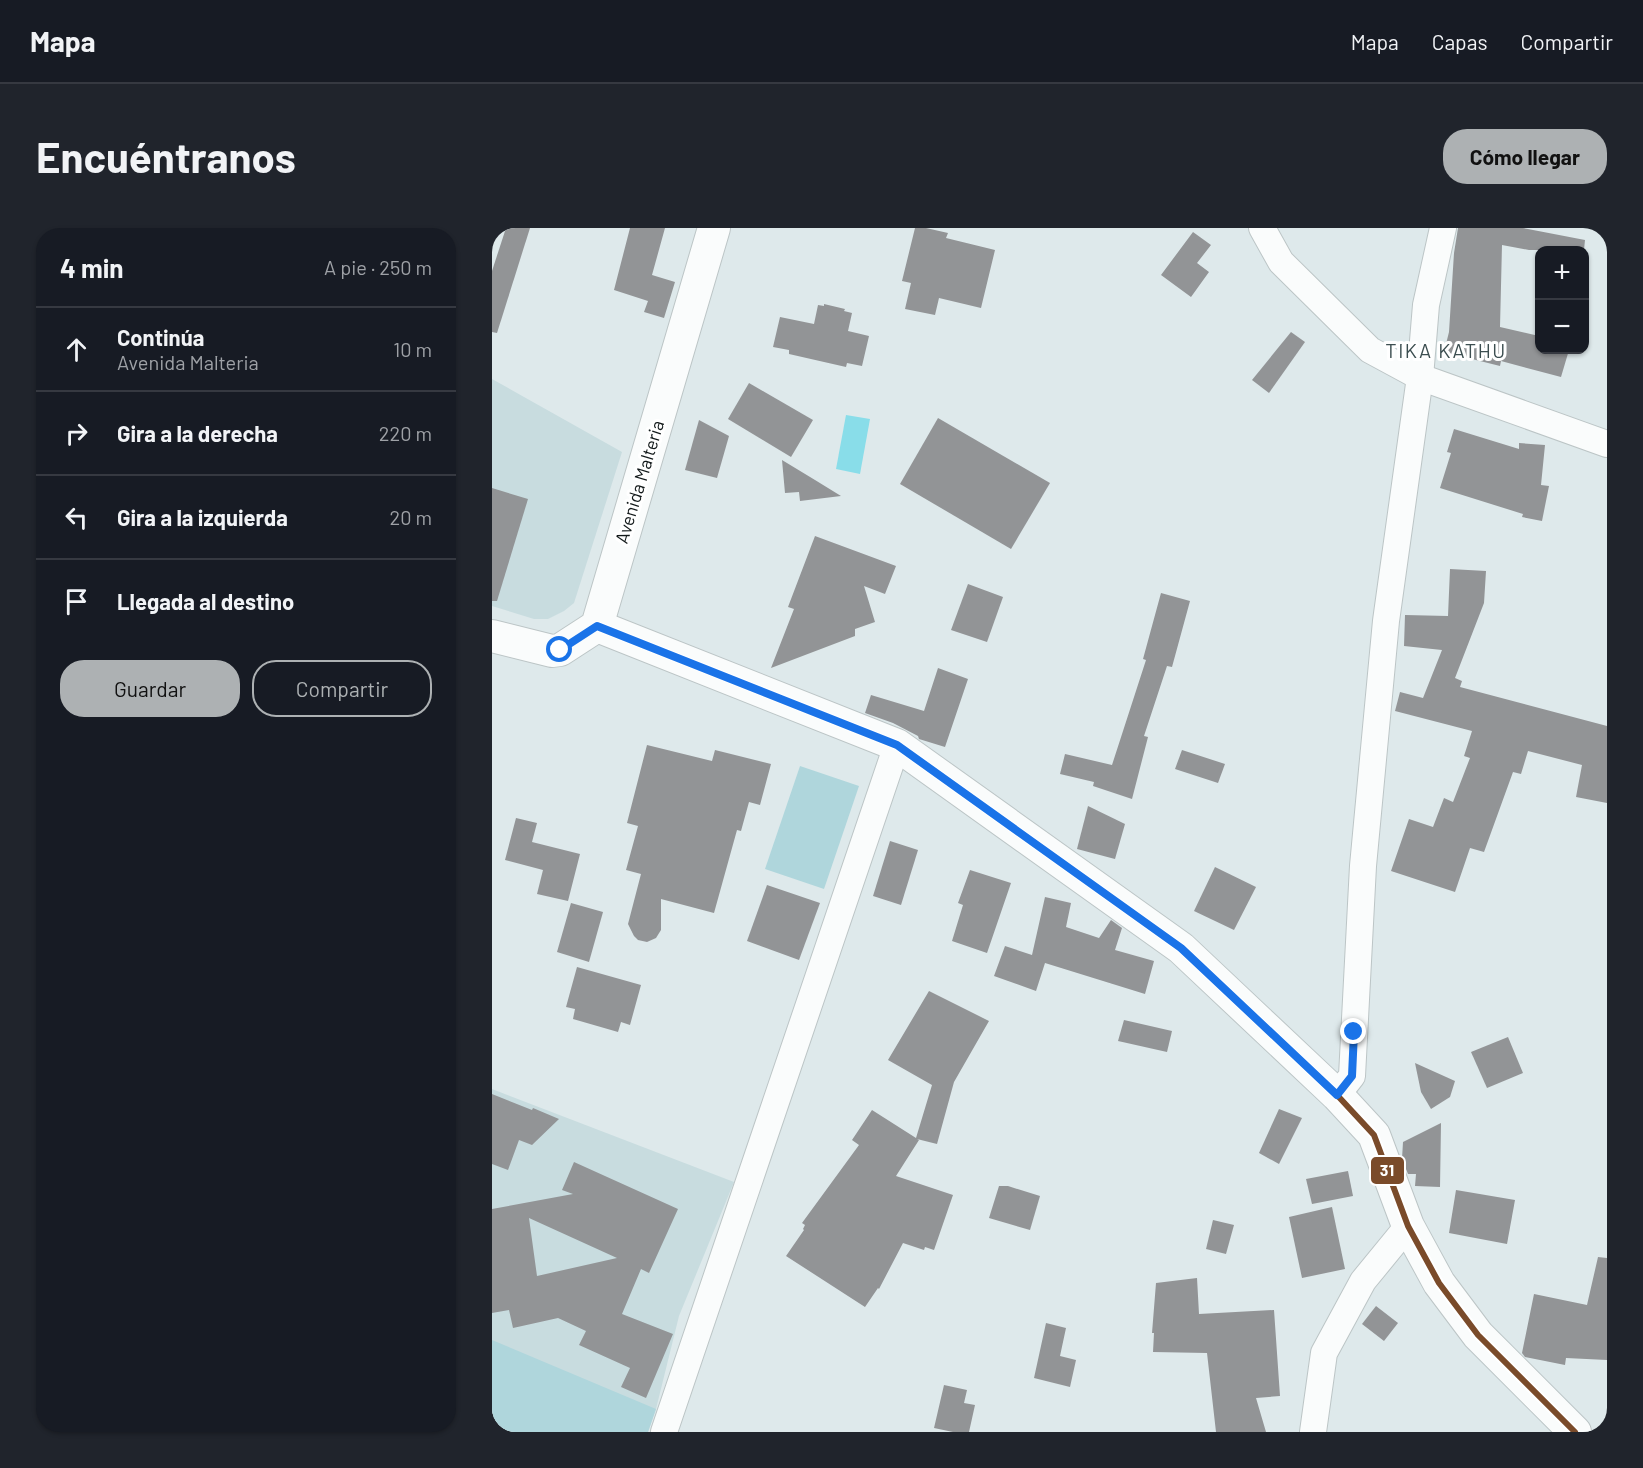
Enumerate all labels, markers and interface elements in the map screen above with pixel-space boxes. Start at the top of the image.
text: Mapa [30,24,96,58]
text: Mapa [1351,29,1399,54]
text: Capas [1432,29,1488,54]
text: Compartir [1521,29,1613,54]
button: Cómo llegar [1443,129,1607,184]
text: Encuéntranos [36,131,296,181]
map controls [1535,246,1589,354]
button: + [1535,246,1589,300]
text: 4 min [60,252,124,283]
text: A pie · 250 m [324,255,432,279]
button: − [1535,300,1589,354]
text: Continúa [117,324,204,350]
icon: ahead [60,333,93,366]
text: 10 m [393,337,432,361]
district label: TIKA KATHU [1385,338,1507,362]
text: Avenida Malteria [117,350,259,374]
icon: right [60,417,93,450]
street label: Avenida Malteria [610,417,668,546]
text: Gira a la derecha [117,420,278,446]
text: 220 m [379,421,432,445]
icon: left [60,501,93,534]
text: Gira a la izquierda [117,504,288,530]
text: 20 m [389,505,432,529]
icon: arrive [60,585,93,618]
text: Llegada al destino [117,588,294,614]
route start [546,636,572,662]
button: Guardar [60,660,240,717]
button: Compartir [252,660,432,717]
route end [1340,1018,1366,1044]
line badge: 31 [1370,1156,1405,1185]
text: 31 [1380,1160,1394,1179]

